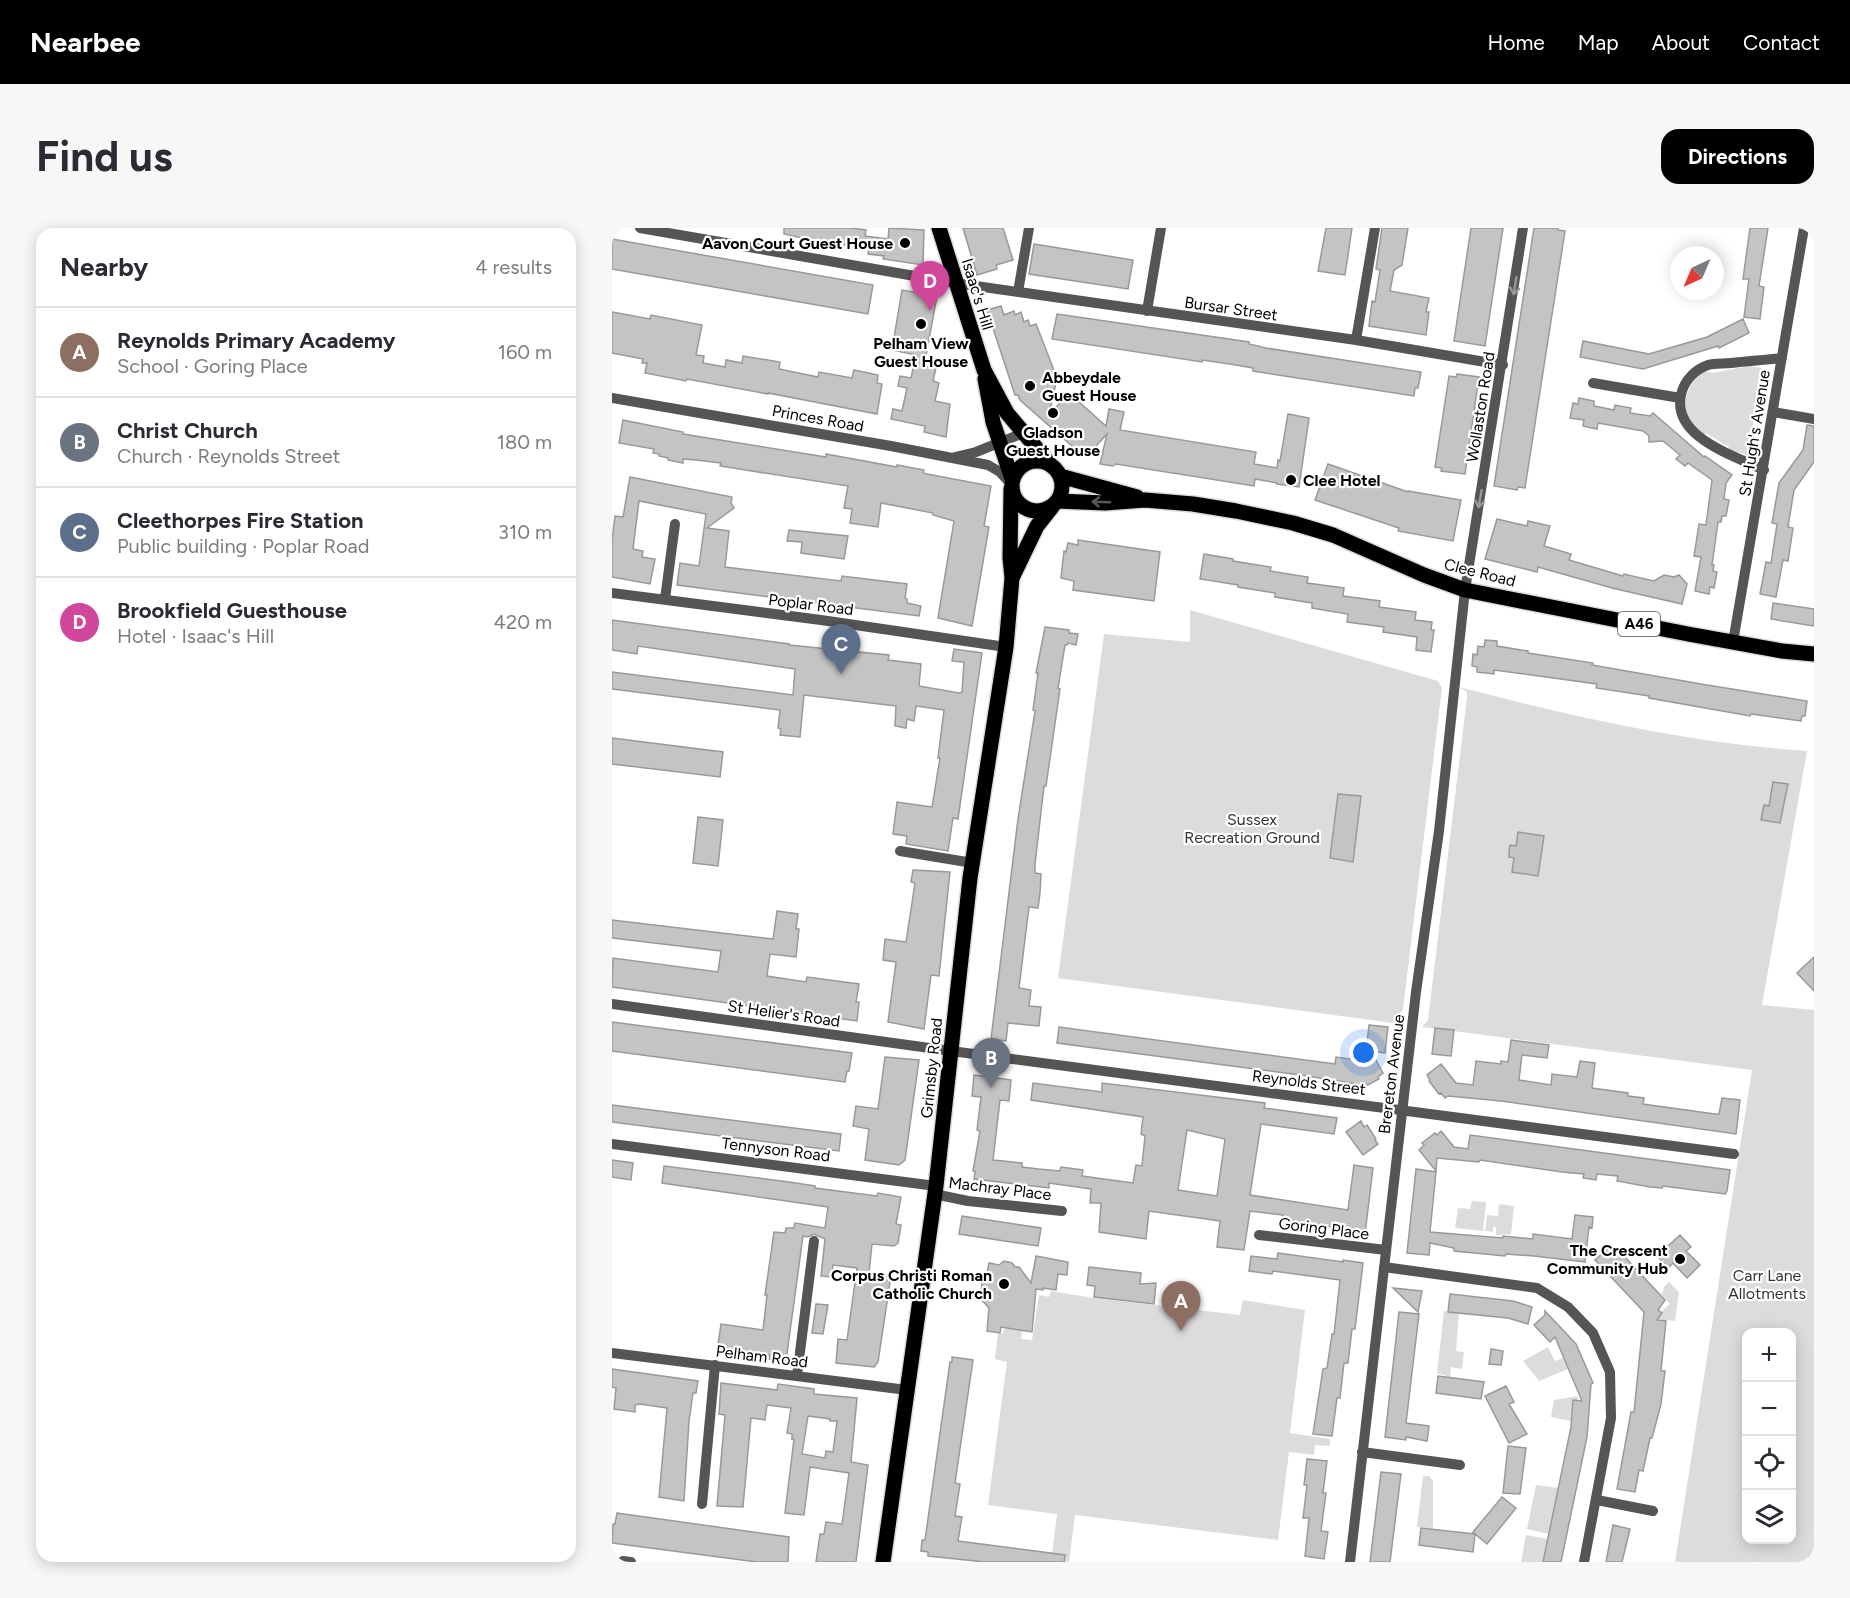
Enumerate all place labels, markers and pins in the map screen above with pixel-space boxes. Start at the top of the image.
place label: Aavon Court Guest House [702,234,893,253]
marker: Aavon Court Guest House [898,236,912,250]
pin: D [910,262,950,311]
marker: Pelham View Guest House [914,317,928,331]
place label: Pelham View Guest House [873,334,969,371]
place label: Abbeydale Guest House [1042,368,1136,405]
marker: Abbeydale Guest House [1023,379,1037,393]
marker: Gladson Guest House [1046,406,1060,420]
place label: Gladson Guest House [1006,423,1100,460]
place label: Clee Hotel [1303,471,1381,490]
marker: Clee Hotel [1284,473,1298,487]
pin: C [822,624,860,674]
pin: B [972,1038,1010,1088]
place label: The Crescent Community Hub [1547,1241,1668,1278]
marker: The Crescent Community Hub [1673,1252,1687,1266]
place label: Corpus Christi Roman Catholic Church [831,1266,992,1303]
marker: Corpus Christi Roman Catholic Church [997,1277,1011,1291]
pin: A [1162,1282,1200,1331]

